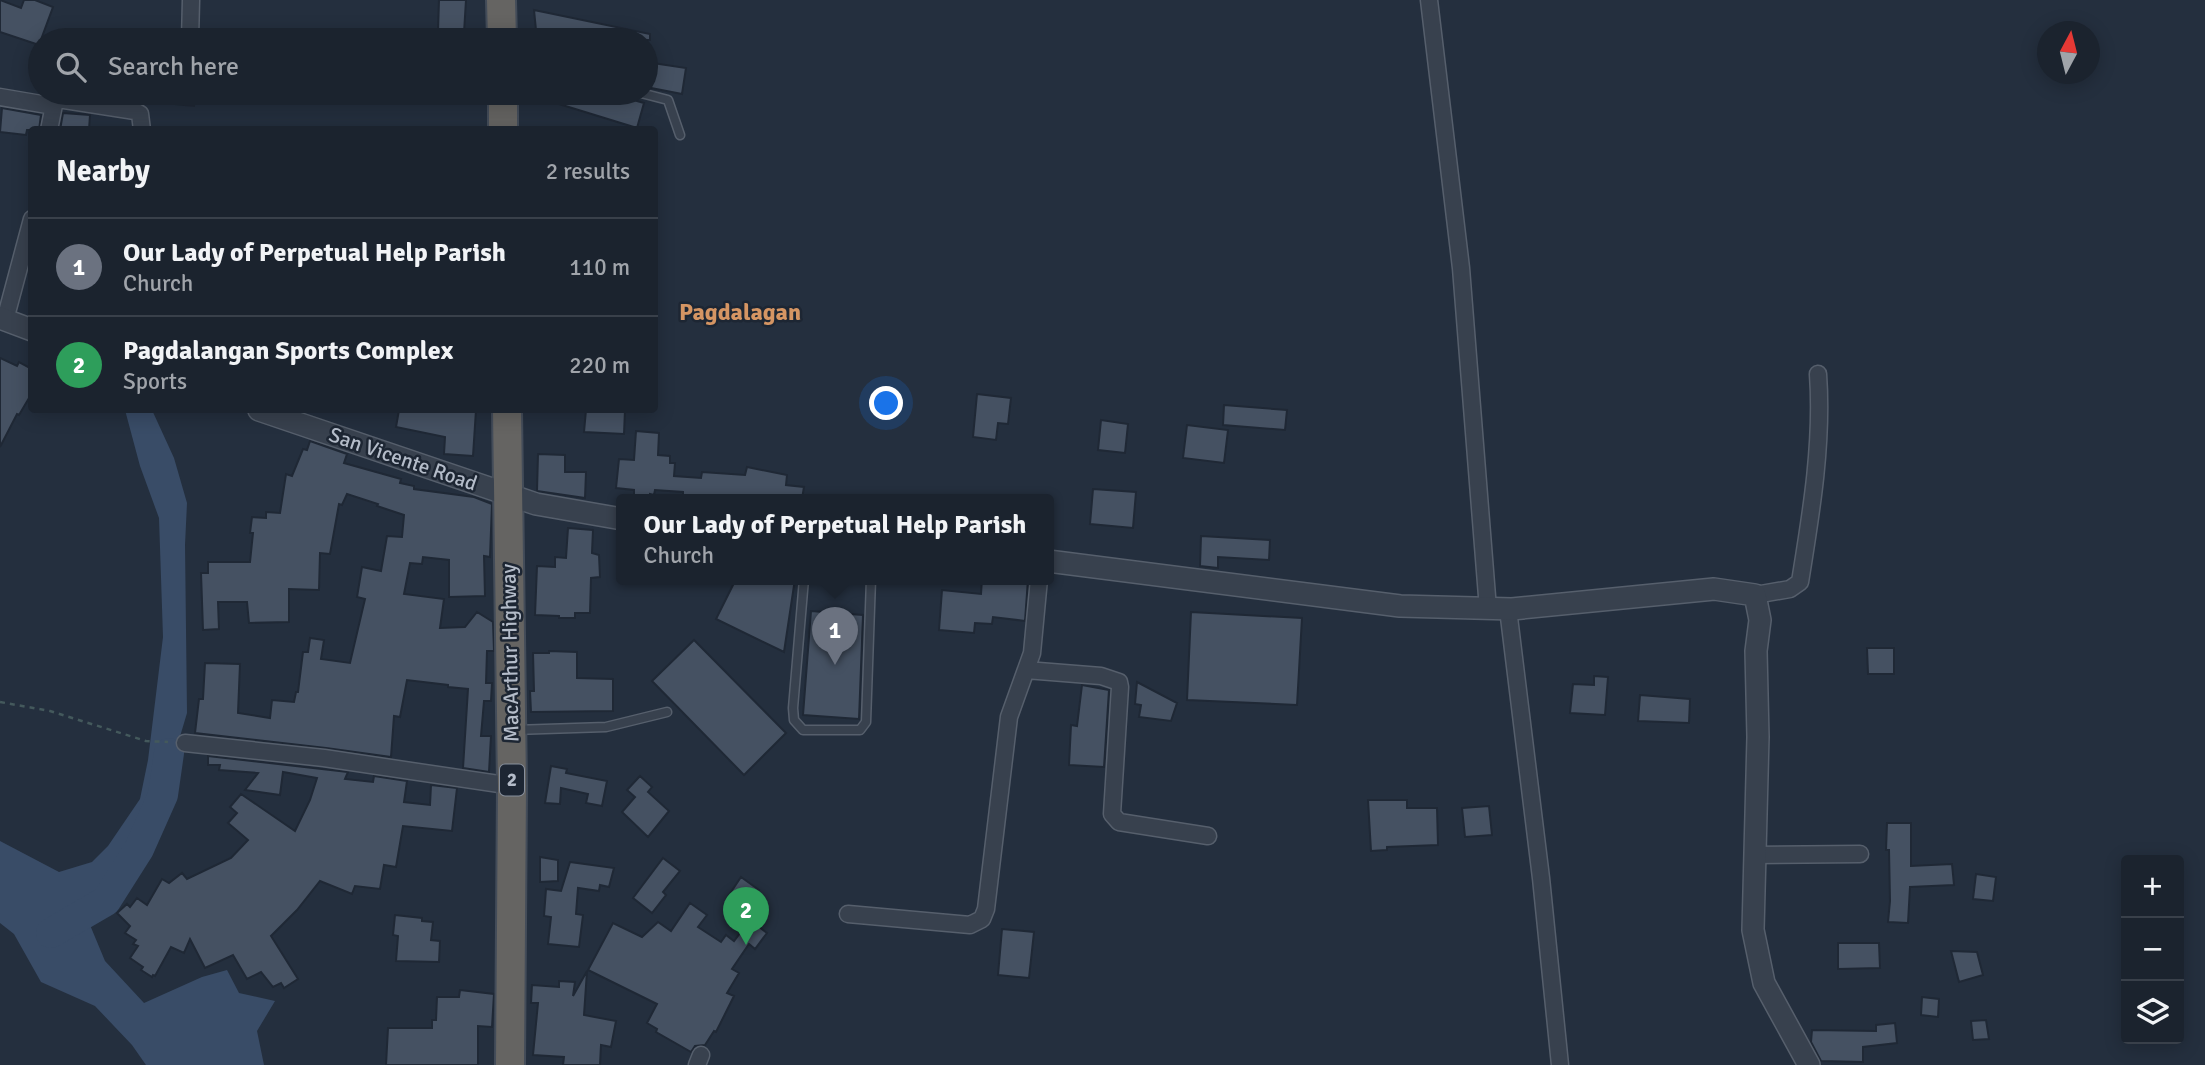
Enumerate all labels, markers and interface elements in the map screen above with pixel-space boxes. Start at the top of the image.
north arrow [2037,21,2100,84]
search box [28,28,658,105]
icon: search [52,48,90,86]
text: Search here [108,51,239,83]
text: Nearby [56,153,150,190]
text: 2 results [546,157,630,186]
text: Our Lady of Perpetual Help Parish [123,237,506,269]
text: 1 [73,253,85,282]
text: 110 m [569,253,630,282]
text: Church [123,269,193,298]
district label: Pagdalagan [679,297,801,327]
text: Pagdalangan Sports Complex [123,335,453,367]
text: 2 [73,351,85,380]
text: 220 m [569,351,630,380]
text: Sports [123,367,187,396]
your location [869,386,903,420]
street label: San Vicente Road [325,421,481,497]
popup [616,494,1054,585]
text: Our Lady of Perpetual Help Parish [644,509,1026,541]
text: Church [644,541,714,570]
street label: MacArthur Highway [495,563,525,742]
pin: 1 [812,607,858,665]
road number: 2 [500,764,524,796]
map controls [2121,855,2184,1044]
button: + [2121,855,2184,918]
pin: 2 [723,887,769,945]
button: − [2121,918,2184,981]
button: layers [2121,981,2184,1044]

